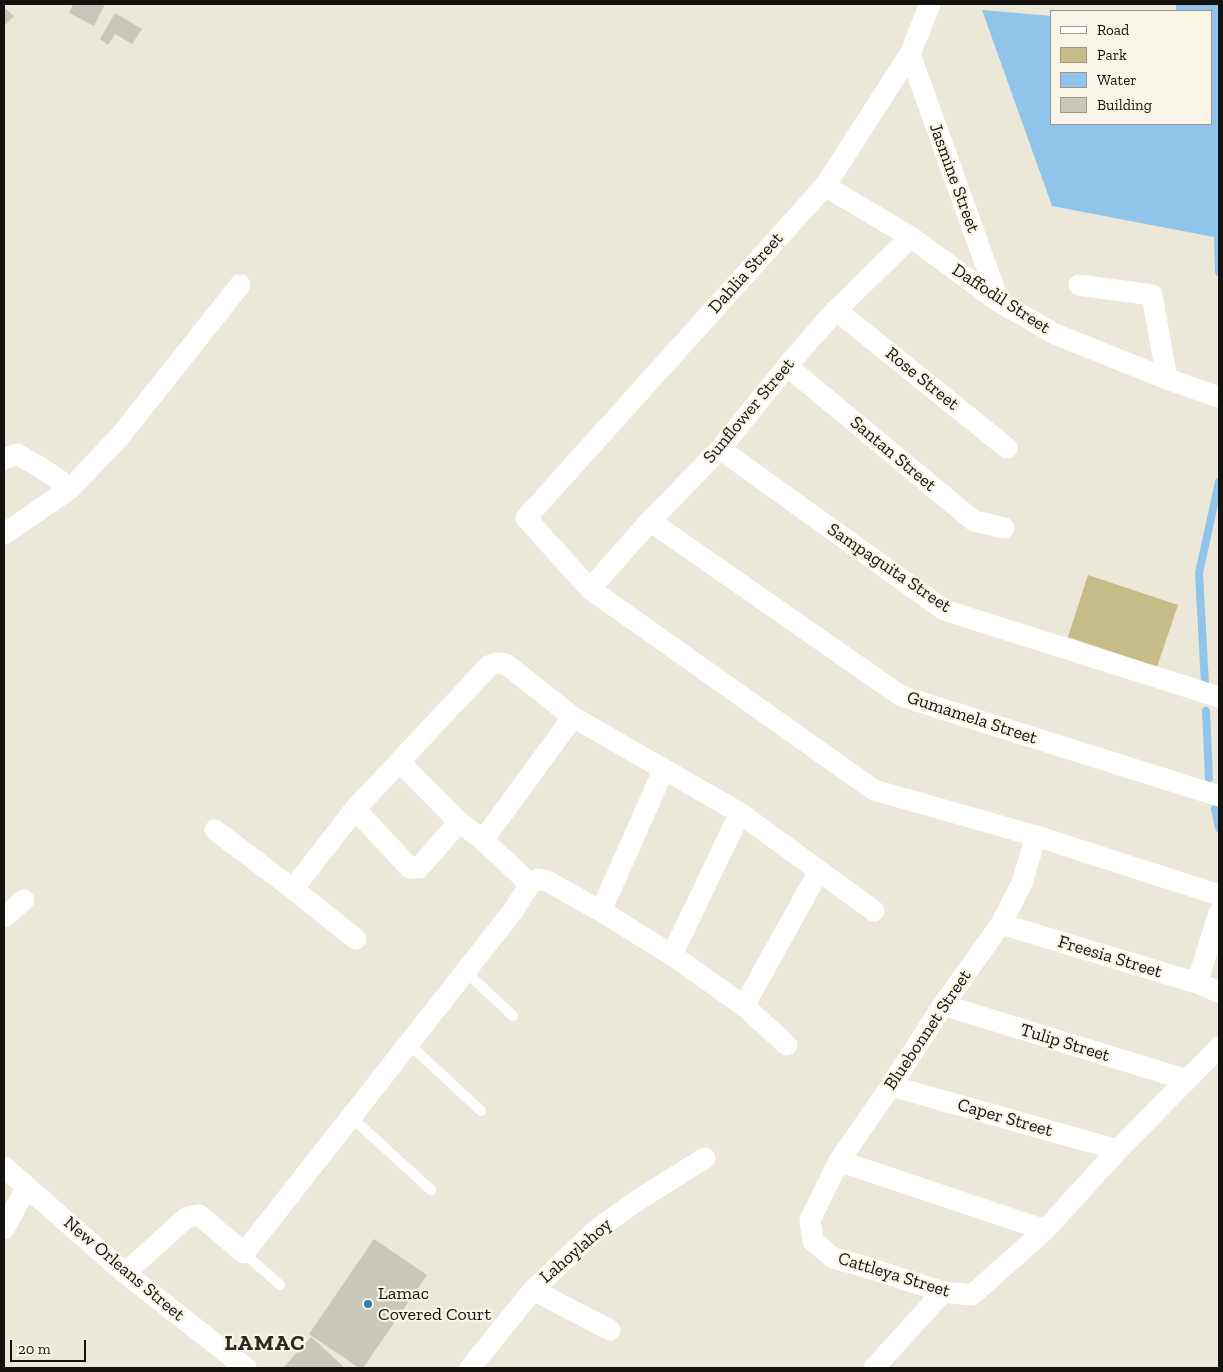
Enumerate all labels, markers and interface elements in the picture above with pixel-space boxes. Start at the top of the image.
legend [1050,10,1213,125]
text: Road [1097,21,1129,39]
text: Park [1097,46,1127,64]
text: Water [1097,71,1137,89]
text: Building [1097,96,1152,114]
street label: Jasmine Street [924,120,984,236]
street label: Dahlia Street [704,228,788,318]
street label: Daffodil Street [948,259,1054,339]
street label: Rose Street [881,343,963,415]
street label: Sunflower Street [699,354,799,468]
street label: Santan Street [846,412,940,496]
street label: Sampaguita Street [823,519,955,617]
street label: Gumamela Street [904,687,1040,749]
street label: Freesia Street [1055,931,1165,983]
street label: Bluebonnet Street [880,966,976,1094]
street label: Tulip Street [1018,1019,1112,1067]
street label: Caper Street [955,1094,1055,1142]
street label: New Orleans Street [59,1212,189,1326]
street label: Lahoylahoy [536,1214,616,1288]
street label: Cattleya Street [835,1248,953,1302]
place label: Lamac Covered Court [378,1283,491,1326]
marker: Lamac Covered Court [362,1298,374,1310]
scale bar [12,1330,89,1362]
district label: LAMAC [224,1331,306,1357]
text: 20 m [18,1340,51,1358]

